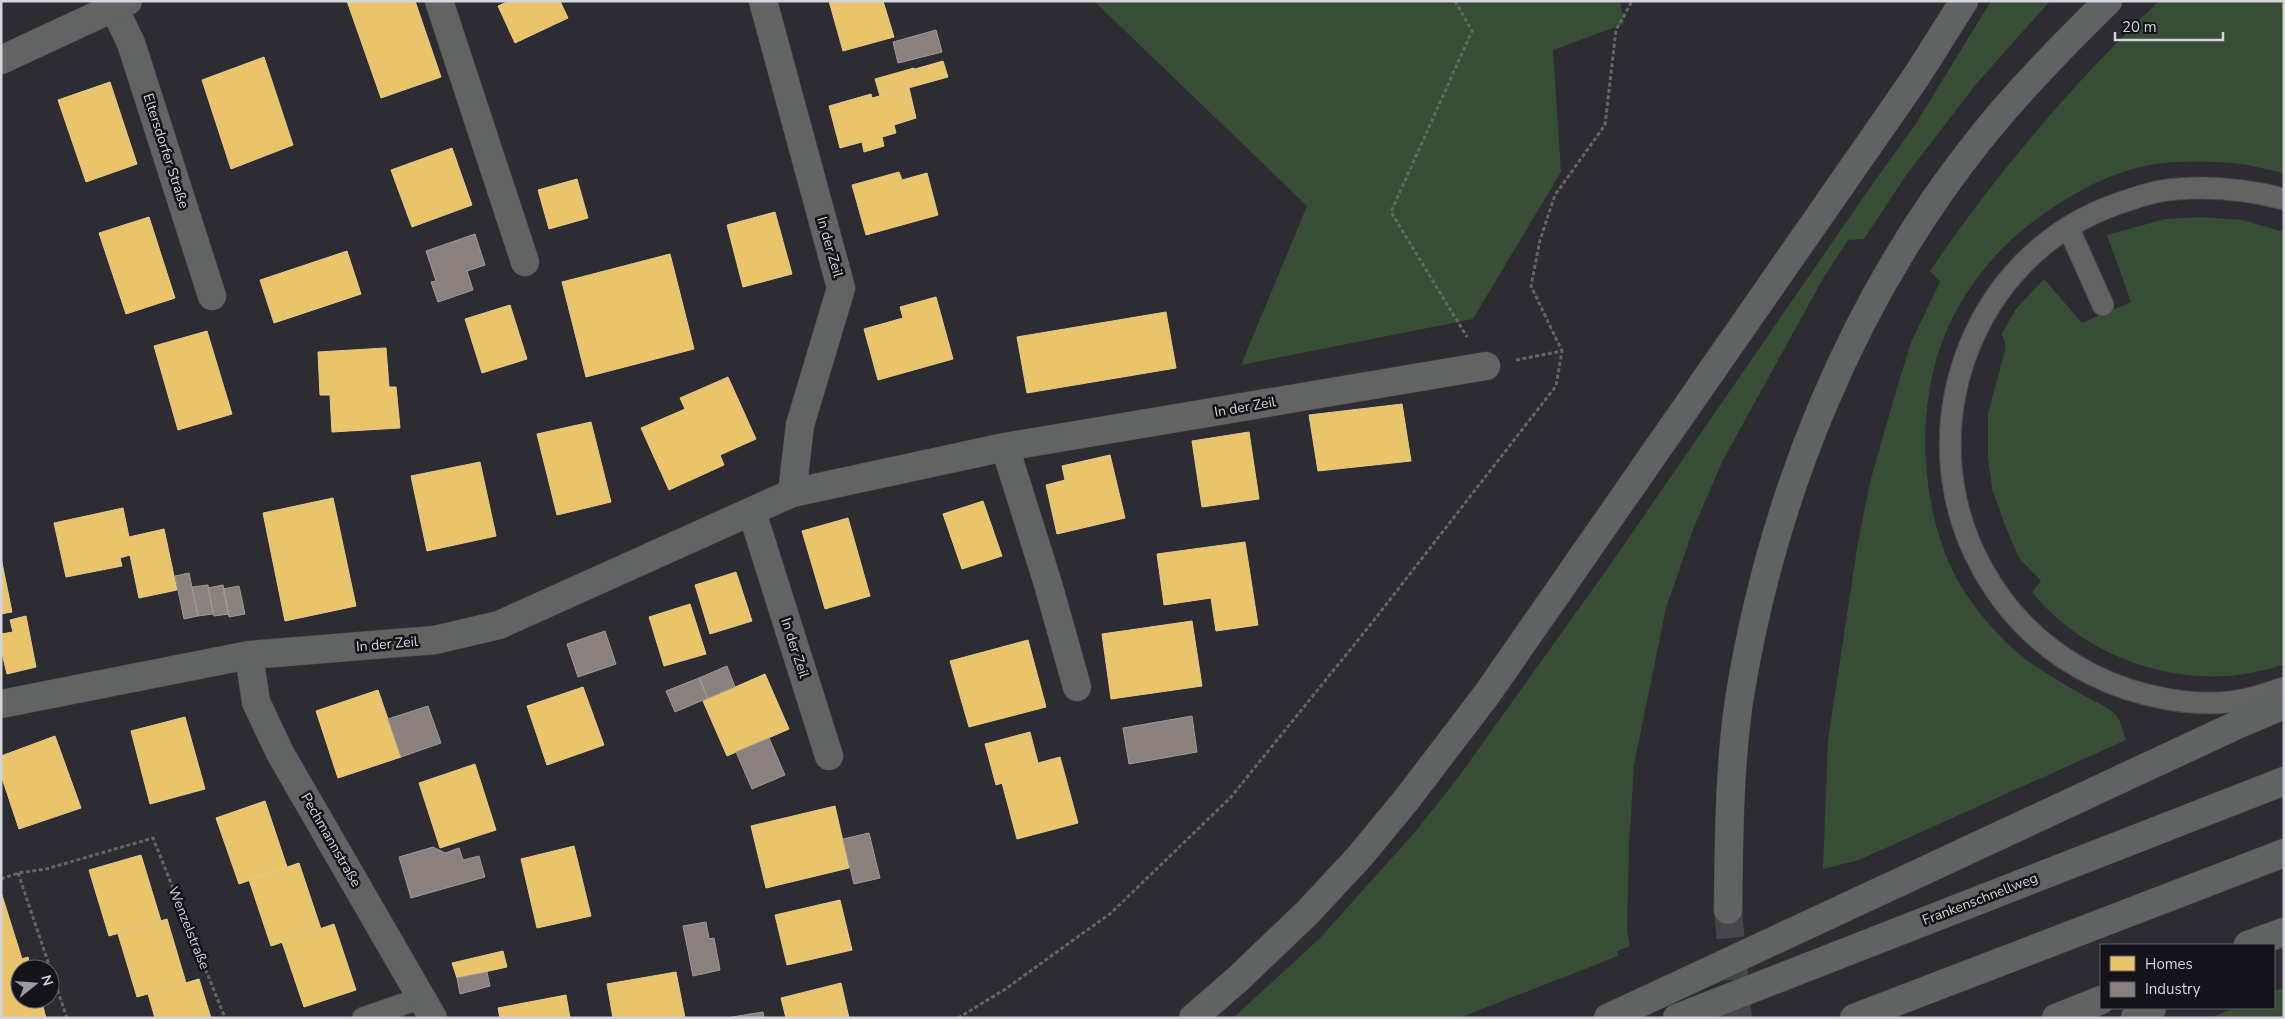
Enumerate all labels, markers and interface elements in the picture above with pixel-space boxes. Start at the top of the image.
scale bar [2115,10,2222,42]
text: 20 m [2122,17,2157,37]
street label: Eltersdorfer Straße [138,91,194,211]
street label: In der Zeil [812,214,848,280]
street label: In der Zeil [1213,392,1278,422]
street label: In der Zeil [776,615,814,681]
street label: In der Zeil [355,632,420,656]
street label: Pechmannstraße [296,789,366,891]
street label: Frankenschnellweg [1920,868,2040,930]
street label: Wenzelstraße [164,884,214,972]
legend [2100,944,2275,1009]
text: Homes [2145,954,2193,974]
north arrow [10,959,60,1009]
text: N [36,973,58,988]
text: Industry [2145,979,2201,999]

